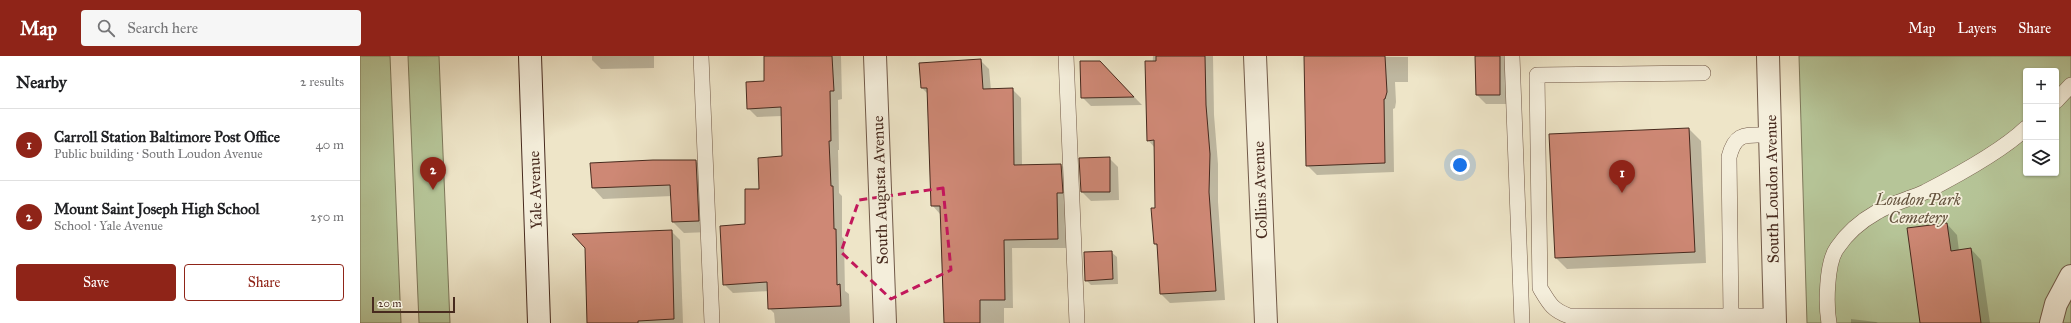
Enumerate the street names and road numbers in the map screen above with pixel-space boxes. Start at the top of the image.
street label: South Loudon Avenue [1761,114,1783,264]
street label: South Augusta Avenue [868,115,893,265]
street label: Collins Avenue [1249,140,1271,239]
street label: Yale Avenue [524,150,546,229]

